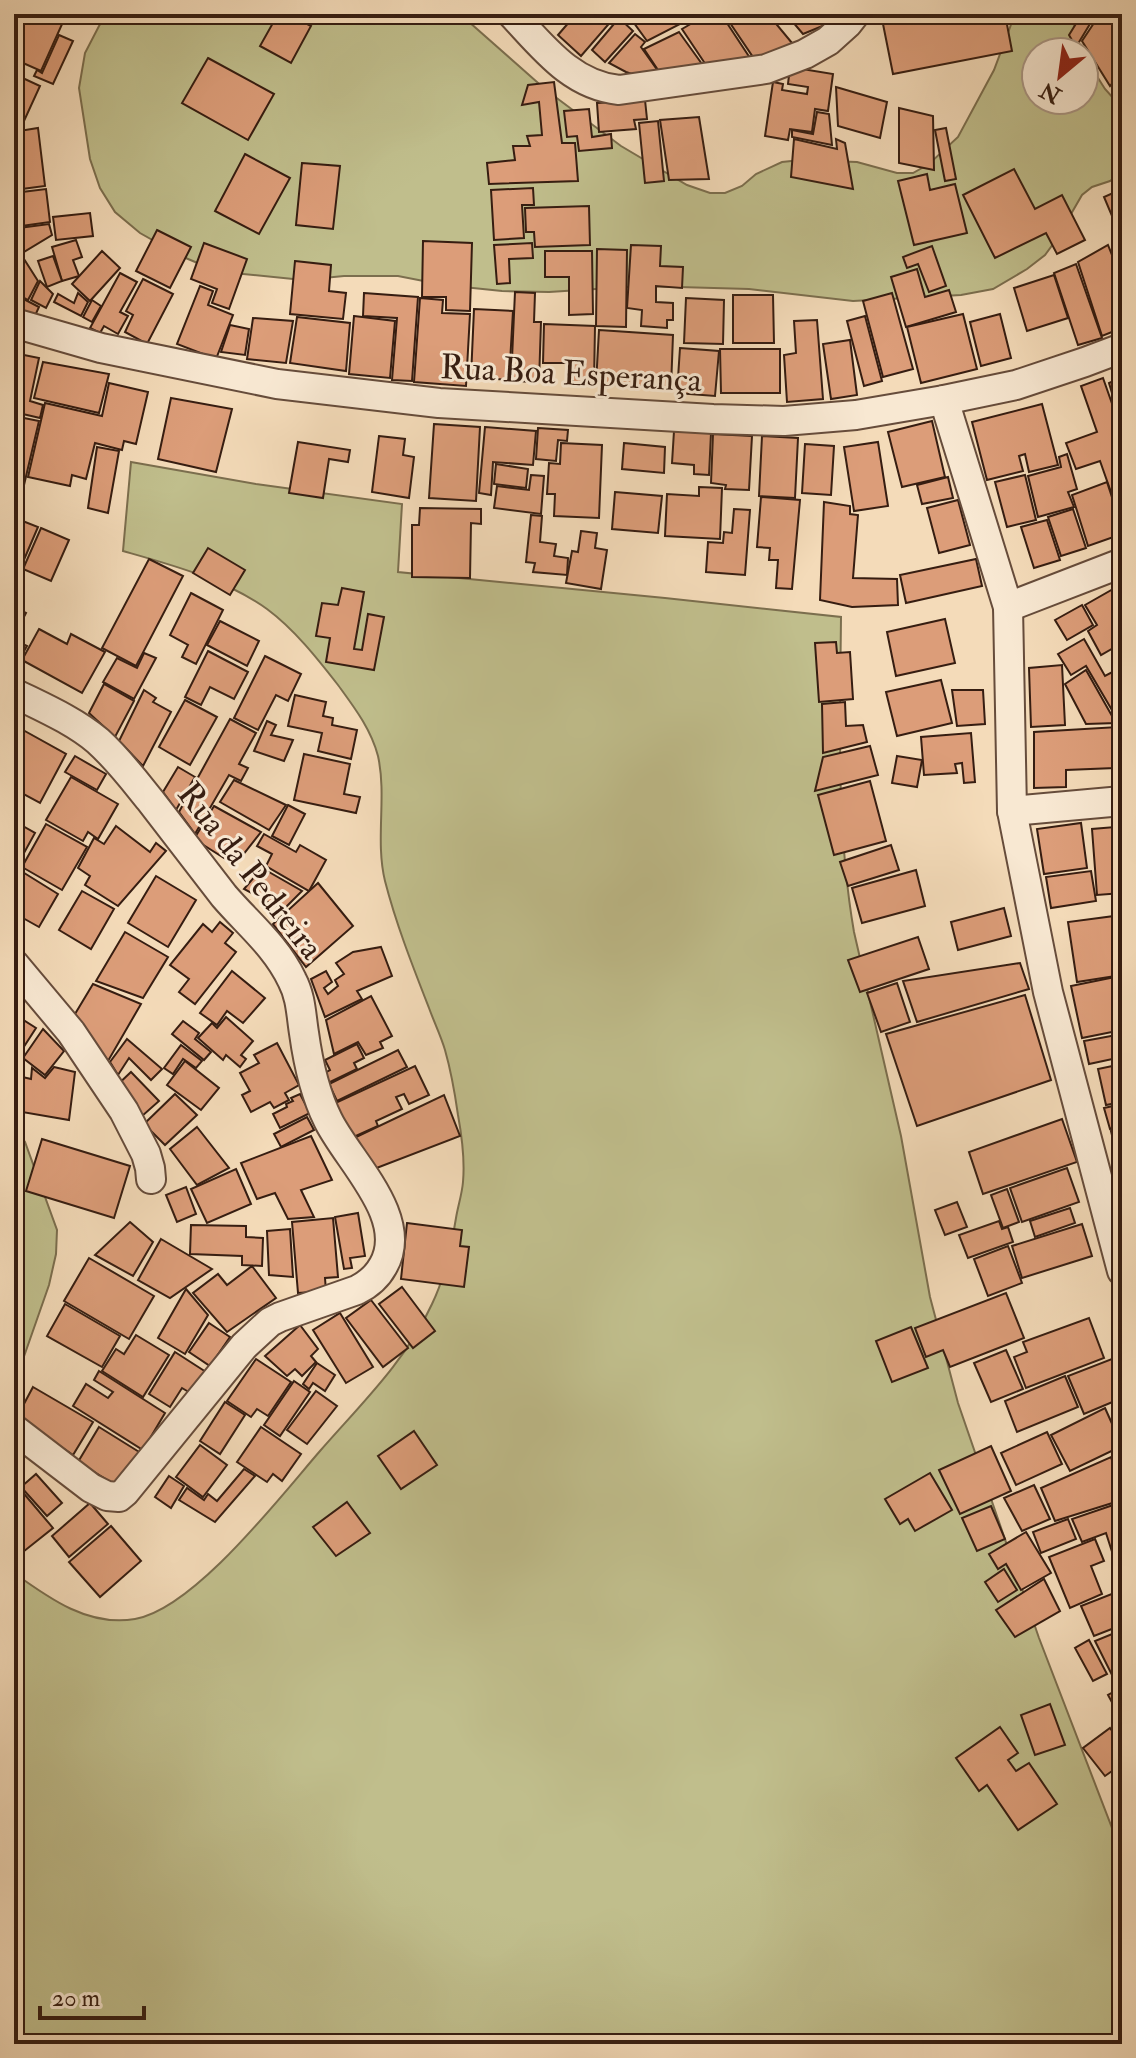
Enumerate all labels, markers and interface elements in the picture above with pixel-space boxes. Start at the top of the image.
north arrow [1020,36,1100,116]
text: N [1035,75,1067,110]
street label: Rua Boa Esperança [439,346,704,402]
street label: Rua da Pedreira [167,774,333,969]
scale bar [40,1970,144,2020]
text: 20 m [52,1983,101,2014]

